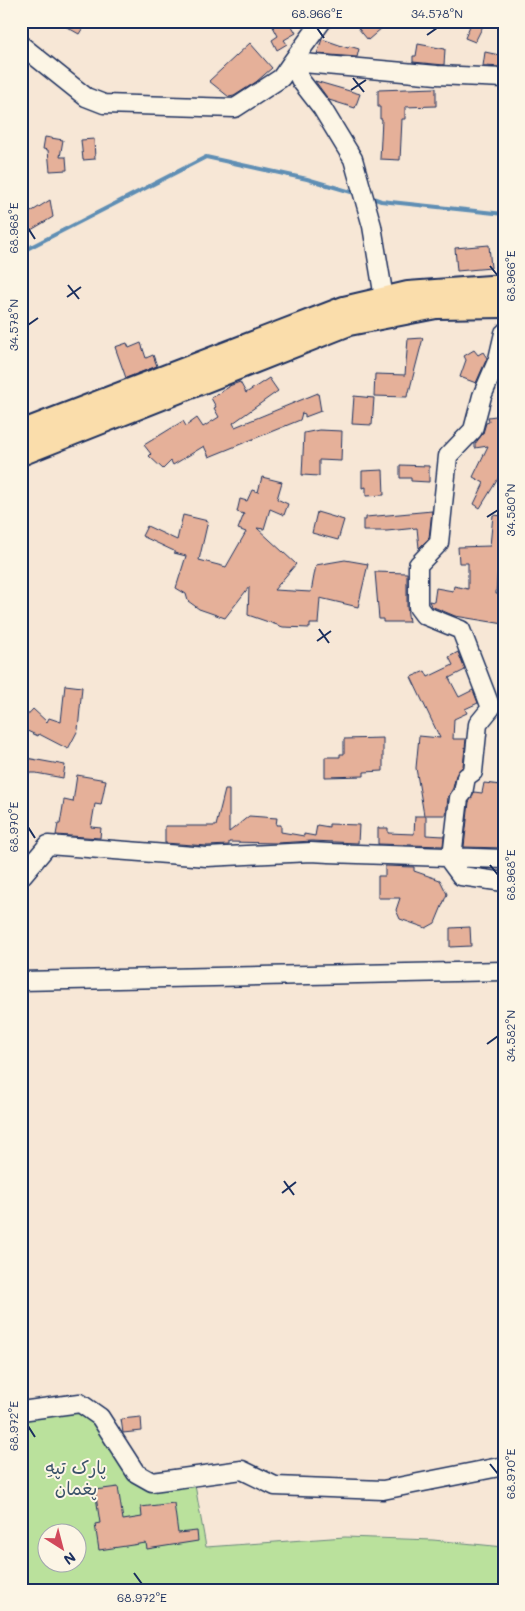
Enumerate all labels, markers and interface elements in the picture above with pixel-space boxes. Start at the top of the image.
text: 68.966°E [291,5,343,21]
text: 34.578°N [411,5,463,21]
text: 68.968°E [5,202,21,254]
text: 68.966°E [502,250,518,302]
text: 34.578°N [5,299,21,351]
text: 34.580°N [502,484,518,536]
text: 68.970°E [5,802,21,852]
text: 68.968°E [502,849,518,901]
text: 34.582°N [502,1010,518,1062]
text: 68.972°E [5,1401,21,1451]
text: 68.970°E [502,1449,518,1499]
park label: پارک تپهِ پغمان [46,1455,106,1501]
north arrow [38,1524,88,1574]
text: N [60,1548,80,1570]
text: 68.972°E [117,1589,167,1605]

